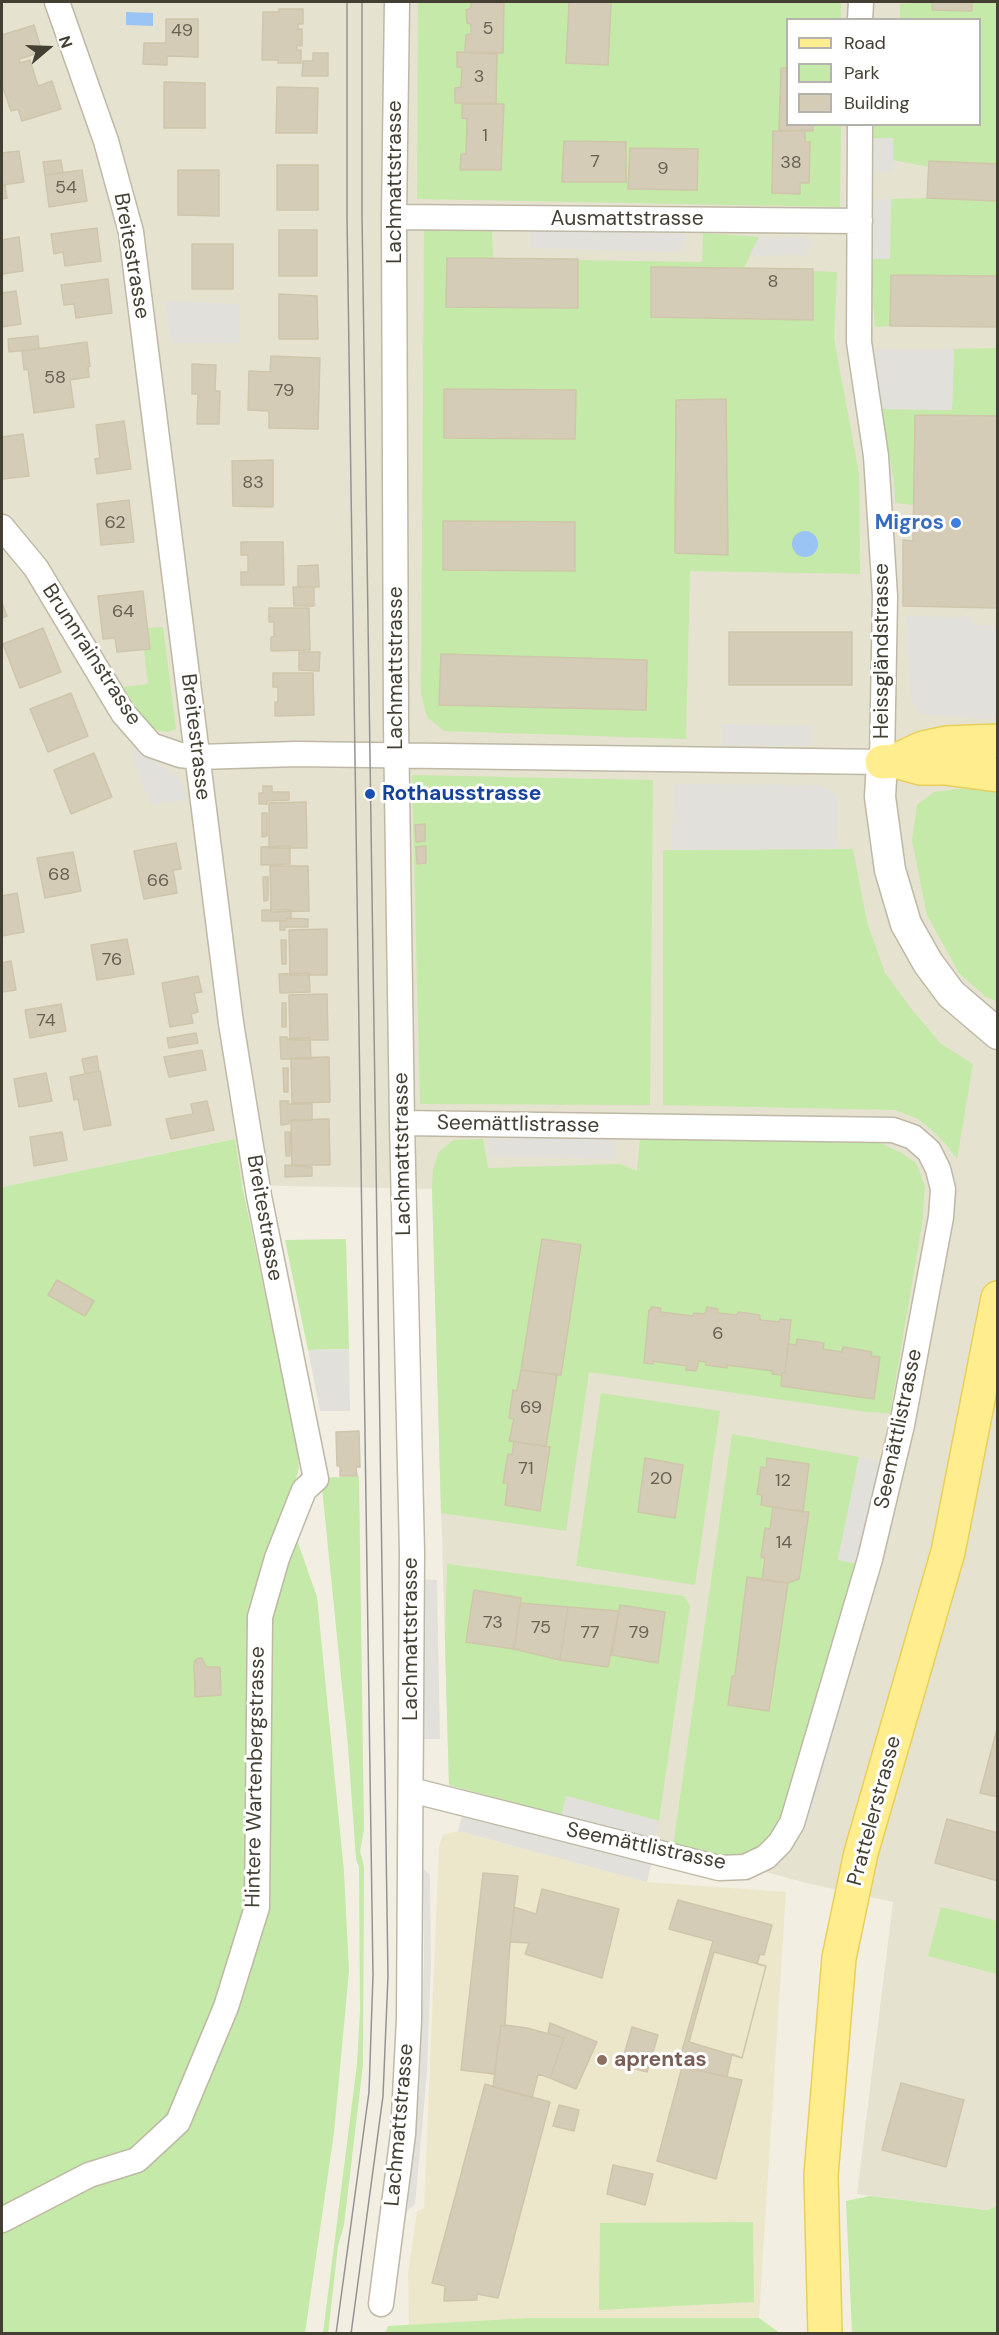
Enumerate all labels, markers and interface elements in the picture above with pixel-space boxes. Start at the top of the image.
north arrow [18,18,78,78]
house number: 5 [483,18,493,40]
legend [786,18,981,126]
house number: 49 [171,20,193,42]
text: Road [844,31,886,55]
text: N [54,33,77,51]
text: Park [844,61,880,85]
house number: 3 [474,66,484,88]
text: Building [844,91,909,115]
street label: Lachmattstrasse [382,100,408,264]
house number: 1 [482,125,488,147]
house number: 7 [590,151,600,173]
house number: 38 [780,152,802,174]
house number: 9 [657,158,669,180]
house number: 54 [55,177,77,199]
street label: Breitestrasse [108,191,154,321]
street label: Ausmattstrasse [550,206,704,232]
house number: 8 [768,271,778,293]
house number: 58 [44,367,66,389]
house number: 79 [274,380,294,402]
house number: 83 [242,472,264,494]
place label: Migros [875,510,944,536]
house number: 62 [104,512,126,534]
marker: Migros [949,516,963,530]
street label: Heissgländstrasse [869,563,895,739]
street label: Brunnrainstrasse [36,580,146,730]
street label: Lachmattstrasse [383,586,409,750]
house number: 64 [112,601,134,623]
street label: Breitestrasse [175,672,215,802]
place label: Rothausstrasse [382,781,541,807]
marker: Rothausstrasse [363,787,377,801]
house number: 68 [48,864,70,886]
house number: 66 [147,870,169,892]
house number: 76 [102,949,122,971]
house number: 74 [36,1010,56,1032]
street label: Lachmattstrasse [389,1072,417,1236]
street label: Seemättlistrasse [437,1111,599,1139]
street label: Breitestrasse [241,1153,287,1283]
house number: 6 [712,1323,724,1345]
street label: Seemättlistrasse [870,1347,928,1511]
house number: 69 [520,1397,542,1419]
house number: 71 [518,1458,534,1480]
house number: 20 [650,1468,672,1490]
house number: 12 [775,1470,791,1492]
house number: 14 [776,1532,792,1554]
street label: Lachmattstrasse [398,1557,424,1721]
house number: 73 [483,1612,503,1634]
house number: 75 [531,1617,551,1639]
house number: 77 [580,1622,600,1644]
house number: 79 [629,1622,649,1644]
street label: Hintere Wartenbergstrasse [241,1646,271,1908]
street label: Prattelerstrasse [843,1733,907,1889]
street label: Seemättlistrasse [564,1818,728,1876]
street label: Lachmattstrasse [380,2043,420,2207]
place label: aprentas [614,2047,707,2073]
marker: aprentas [595,2053,609,2067]

